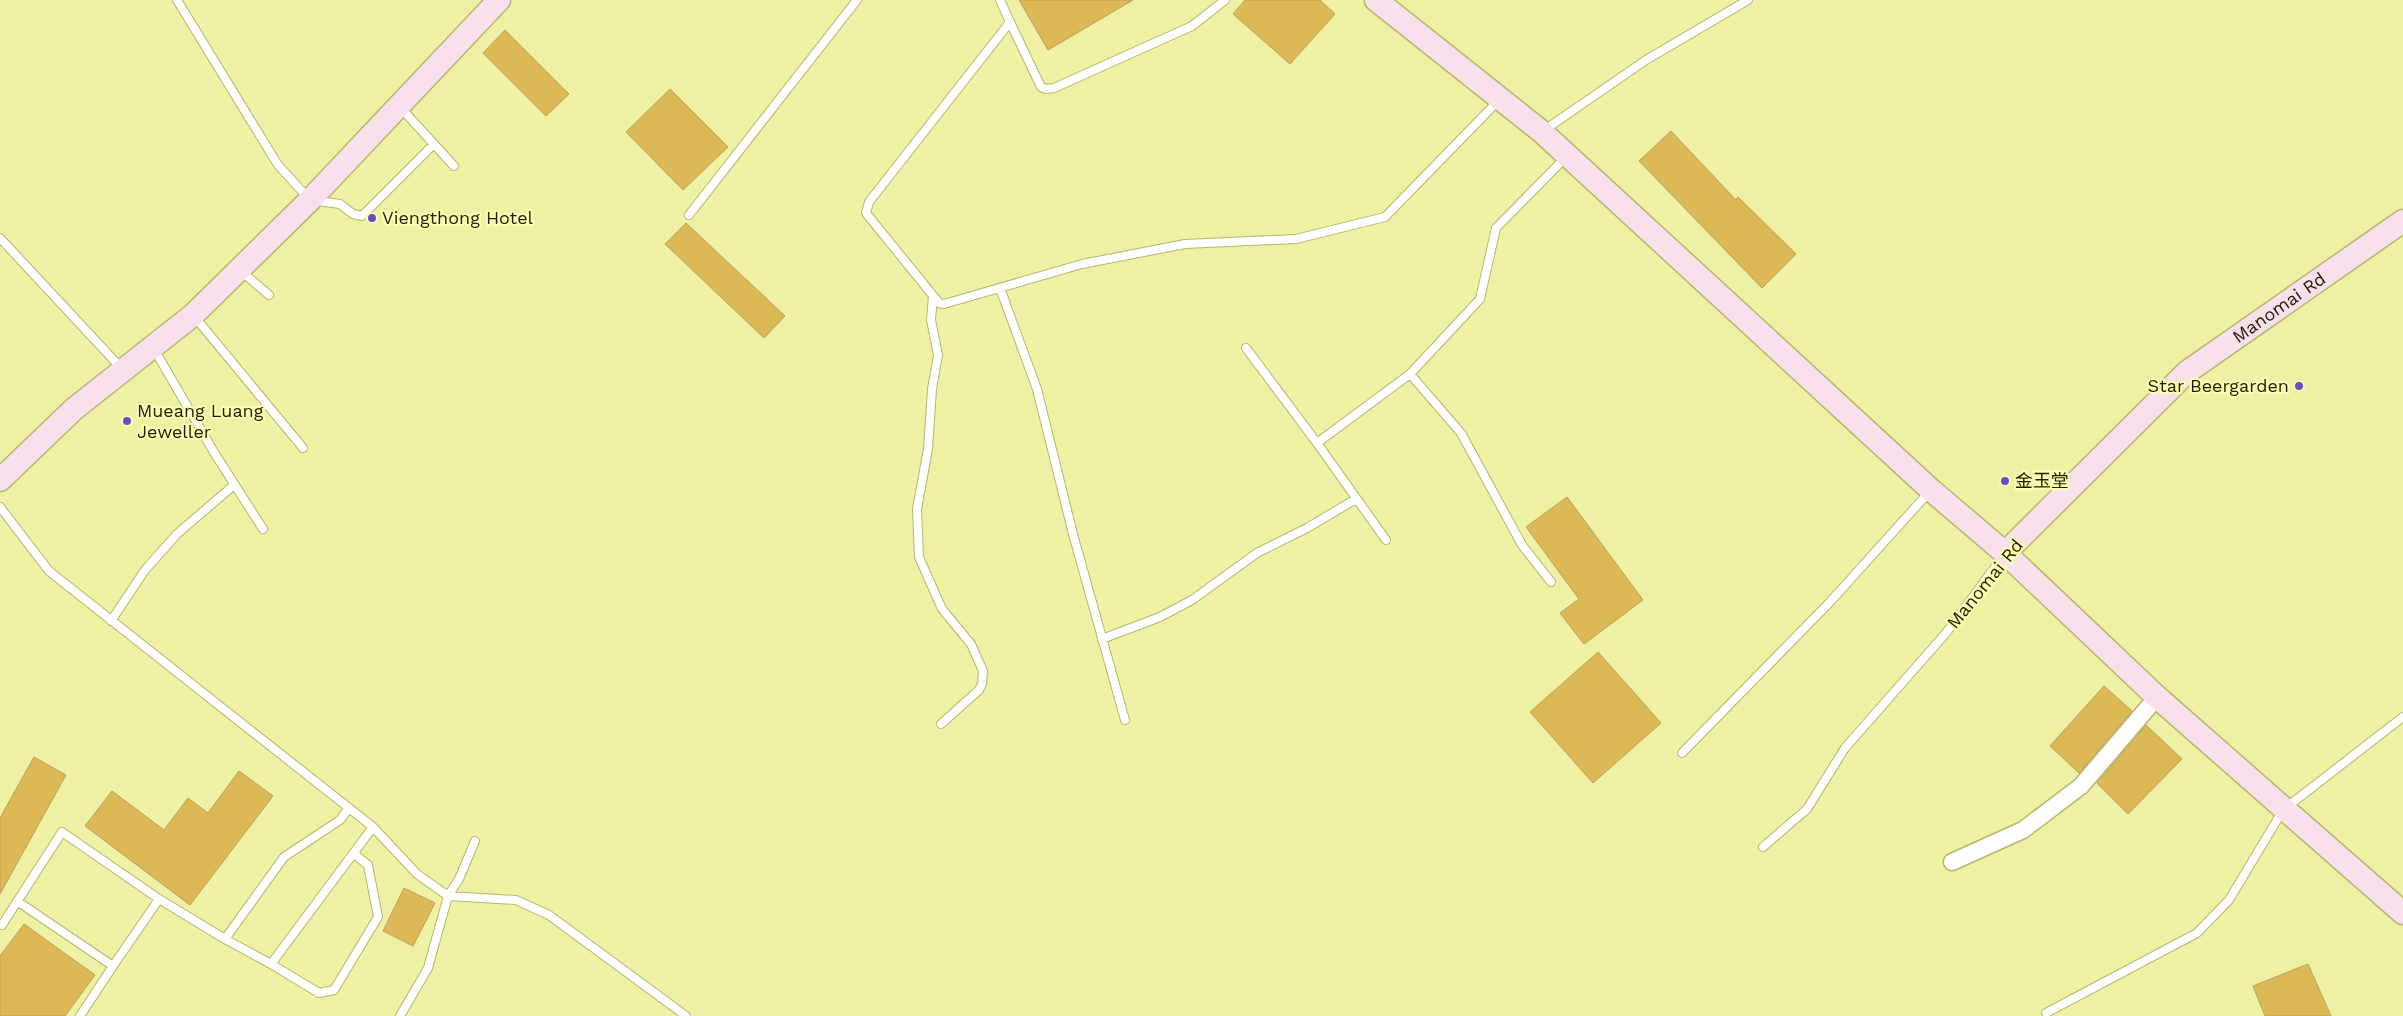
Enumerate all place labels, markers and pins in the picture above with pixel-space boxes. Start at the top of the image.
place label: Viengthong Hotel [382,207,534,228]
marker: Viengthong Hotel [366,212,378,224]
place label: Star Beergarden [2148,375,2289,396]
marker: Star Beergarden [2293,380,2305,392]
place label: Mueang Luang Jeweller [137,400,264,442]
marker: Mueang Luang Jeweller [121,415,133,427]
place label: 金玉堂 [2015,470,2069,491]
marker: 金玉堂 [1999,475,2011,487]

